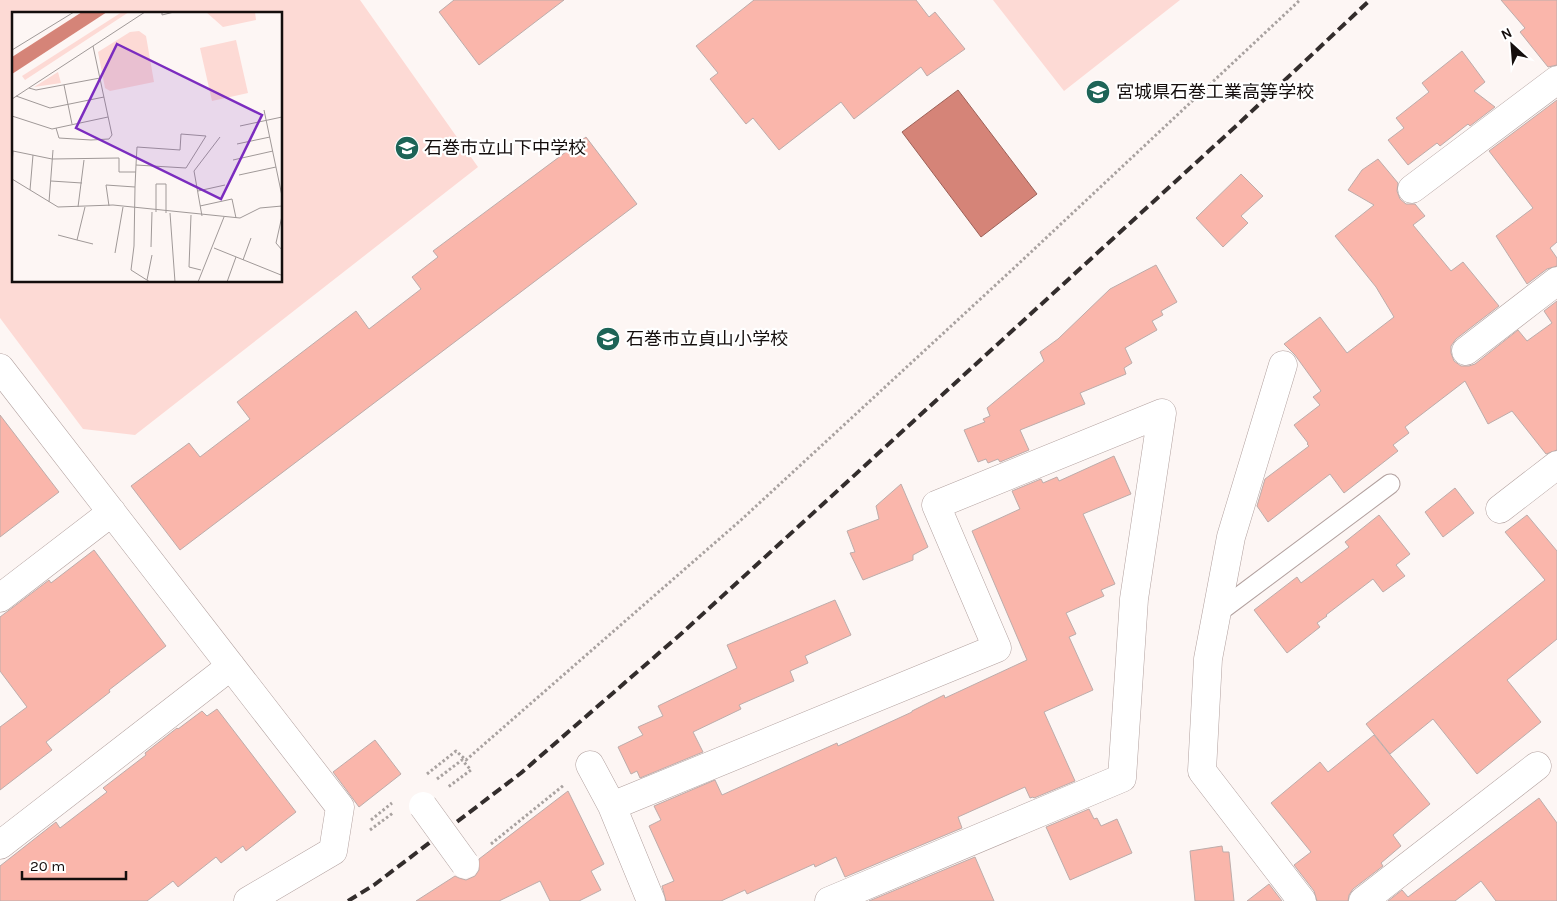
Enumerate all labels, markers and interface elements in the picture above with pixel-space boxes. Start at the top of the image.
inset map [12,12,282,282]
north arrow [1487,20,1537,70]
text: N [1498,24,1515,44]
school or university icon: 宮城県石巻工業高等学校 [1085,79,1111,105]
place label: 宮城県石巻工業高等学校 [1116,81,1314,103]
school or university icon: 石巻市立山下中学校 [394,135,420,161]
place label: 石巻市立山下中学校 [424,137,586,159]
school or university icon: 石巻市立貞山小学校 [595,326,621,352]
place label: 石巻市立貞山小学校 [626,328,788,350]
scale bar [22,848,126,880]
text: 20 m [30,857,65,875]

